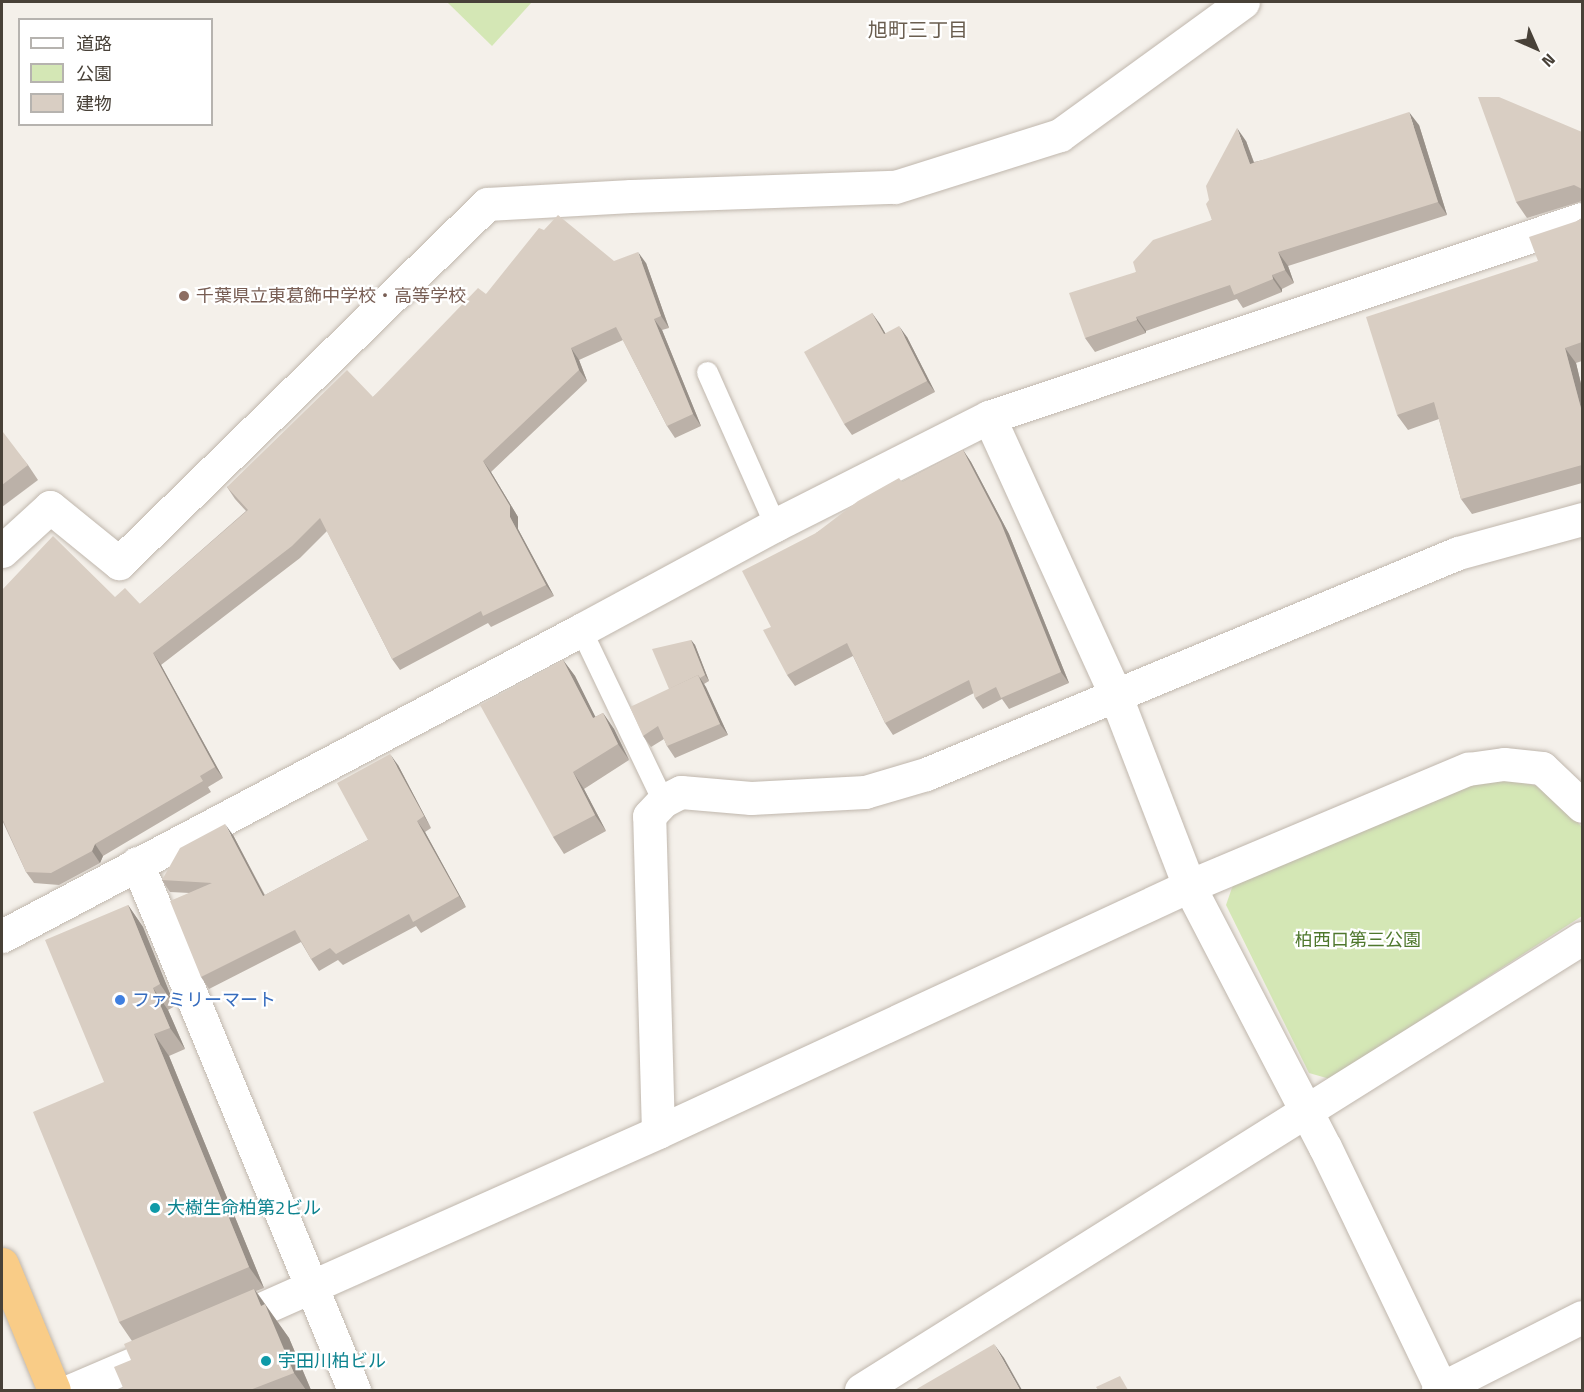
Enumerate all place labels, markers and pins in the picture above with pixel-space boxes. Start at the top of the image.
place label: 千葉県立東葛飾中学校・高等学校 [196,285,466,307]
marker: 千葉県立東葛飾中学校・高等学校 [177,289,191,303]
place label: ファミリーマート [132,989,276,1011]
marker: ファミリーマート [113,993,127,1007]
place label: 大樹生命柏第2ビル [167,1197,321,1219]
marker: 大樹生命柏第2ビル [148,1201,162,1215]
place label: 宇田川柏ビル [278,1350,386,1372]
marker: 宇田川柏ビル [259,1354,273,1368]

